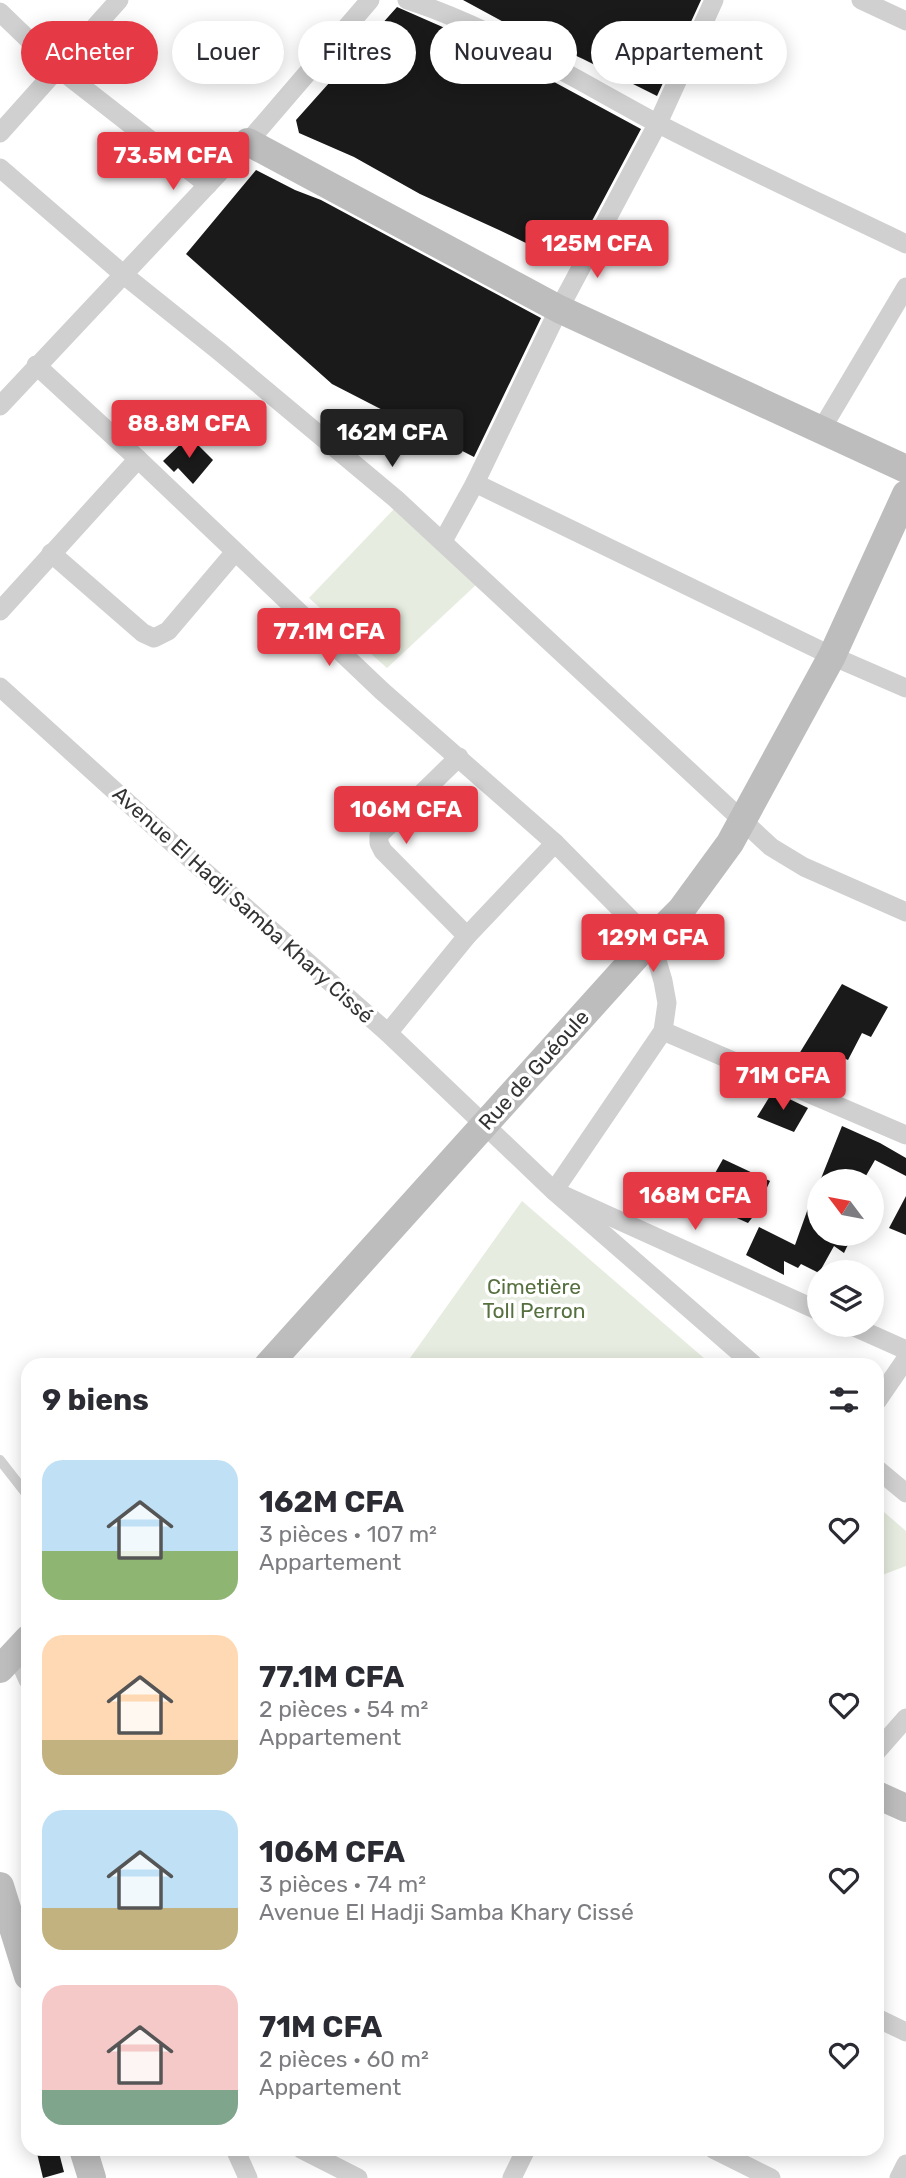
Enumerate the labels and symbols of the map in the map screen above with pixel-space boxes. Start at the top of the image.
pin: 73.5M CFA [93,132,253,192]
pin: 125M CFA [525,220,669,280]
pin: 88.8M CFA [109,400,269,460]
pin: 162M CFA [320,410,464,469]
pin: 77.1M CFA [249,608,409,668]
street label: Avenue El Hadji Samba Khary Cissé [108,781,379,1028]
pin: 106M CFA [334,786,478,846]
pin: 129M CFA [581,914,725,974]
street label: Rue de Guéoule [473,1004,594,1135]
pin: 71M CFA [718,1052,848,1112]
north arrow [807,1169,884,1246]
pin: 168M CFA [623,1172,767,1232]
park label: Cimetière Toll Perron [482,1274,586,1323]

